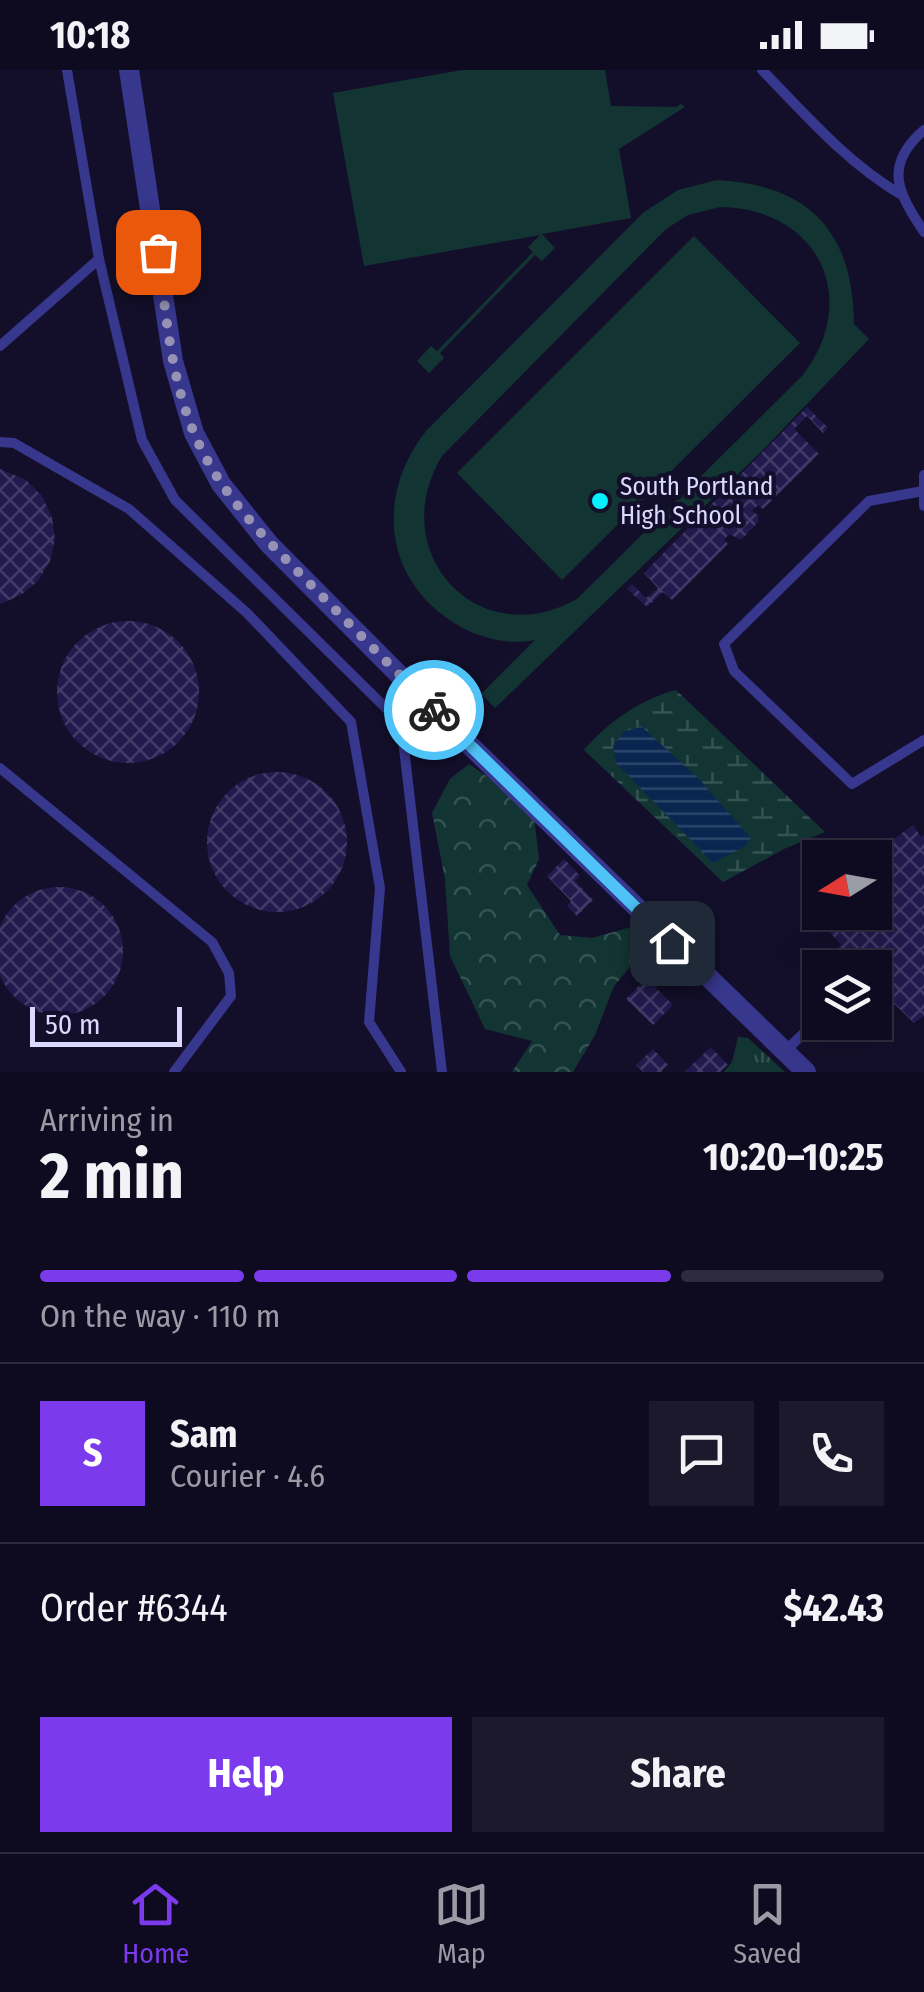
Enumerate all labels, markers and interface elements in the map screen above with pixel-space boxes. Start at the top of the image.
text: 10:18 [50,12,130,58]
pin [116,210,201,295]
icon: bag [131,225,186,280]
place label: South Portland High School [620,472,773,531]
marker: South Portland High School [589,490,611,512]
courier [384,660,484,760]
icon: bike [407,683,462,738]
north arrow [802,840,892,930]
map controls [802,840,892,1040]
pin [630,901,715,986]
icon: home [645,916,700,971]
button: layers [802,950,892,1040]
scale bar [30,1002,182,1046]
text: 50 m [45,1008,101,1041]
text: Arriving in [40,1101,174,1139]
text: 10:20–10:25 [703,1134,884,1180]
text: 2 min [40,1137,184,1215]
text: On the way · 110 m [40,1297,280,1335]
button: chat [649,1401,754,1506]
button: phone [779,1401,884,1506]
text: Sam [170,1411,238,1457]
text: S [83,1430,102,1476]
text: Courier · 4.6 [170,1457,325,1495]
text: Order #6344 [40,1585,228,1631]
text: $42.43 [783,1585,884,1631]
button: Help [40,1717,452,1832]
button: Share [472,1717,884,1832]
tab: Home [122,1877,189,1970]
tab: Map [434,1877,489,1970]
tab: Saved [733,1877,802,1970]

